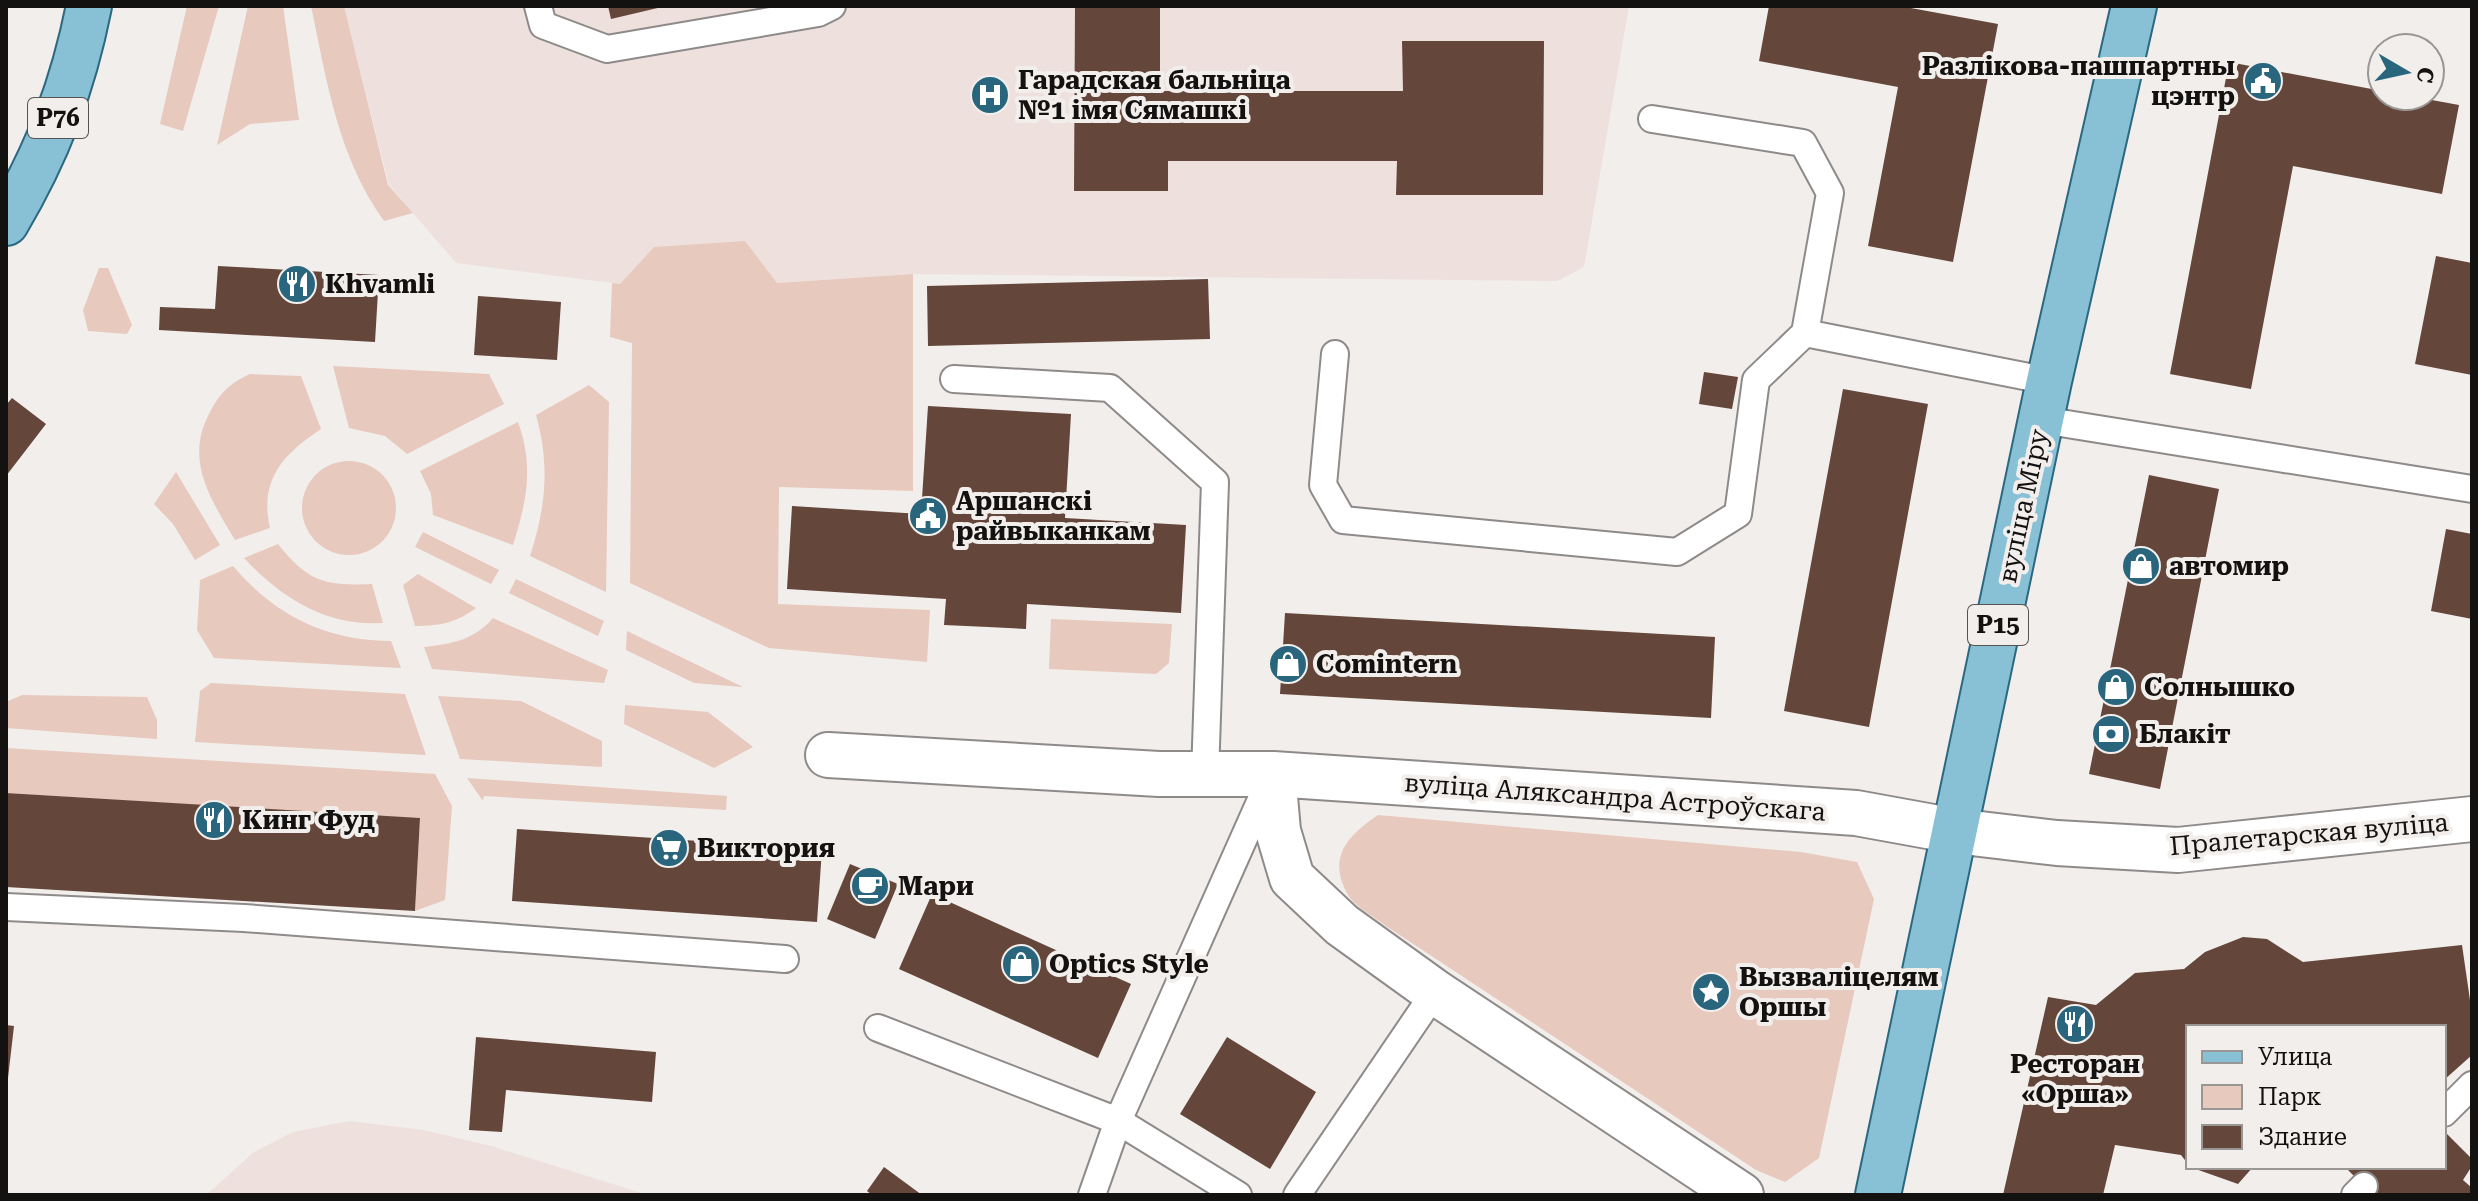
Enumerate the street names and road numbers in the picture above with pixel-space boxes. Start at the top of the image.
road number: Р76 [28,98,88,138]
street label: вуліца Міру [1992,426,2054,586]
road number: Р15 [1968,605,2028,645]
street label: вуліца Аляксандра Астроўскага [1403,767,1827,827]
street label: Пралетарская вуліца [2168,807,2450,861]

